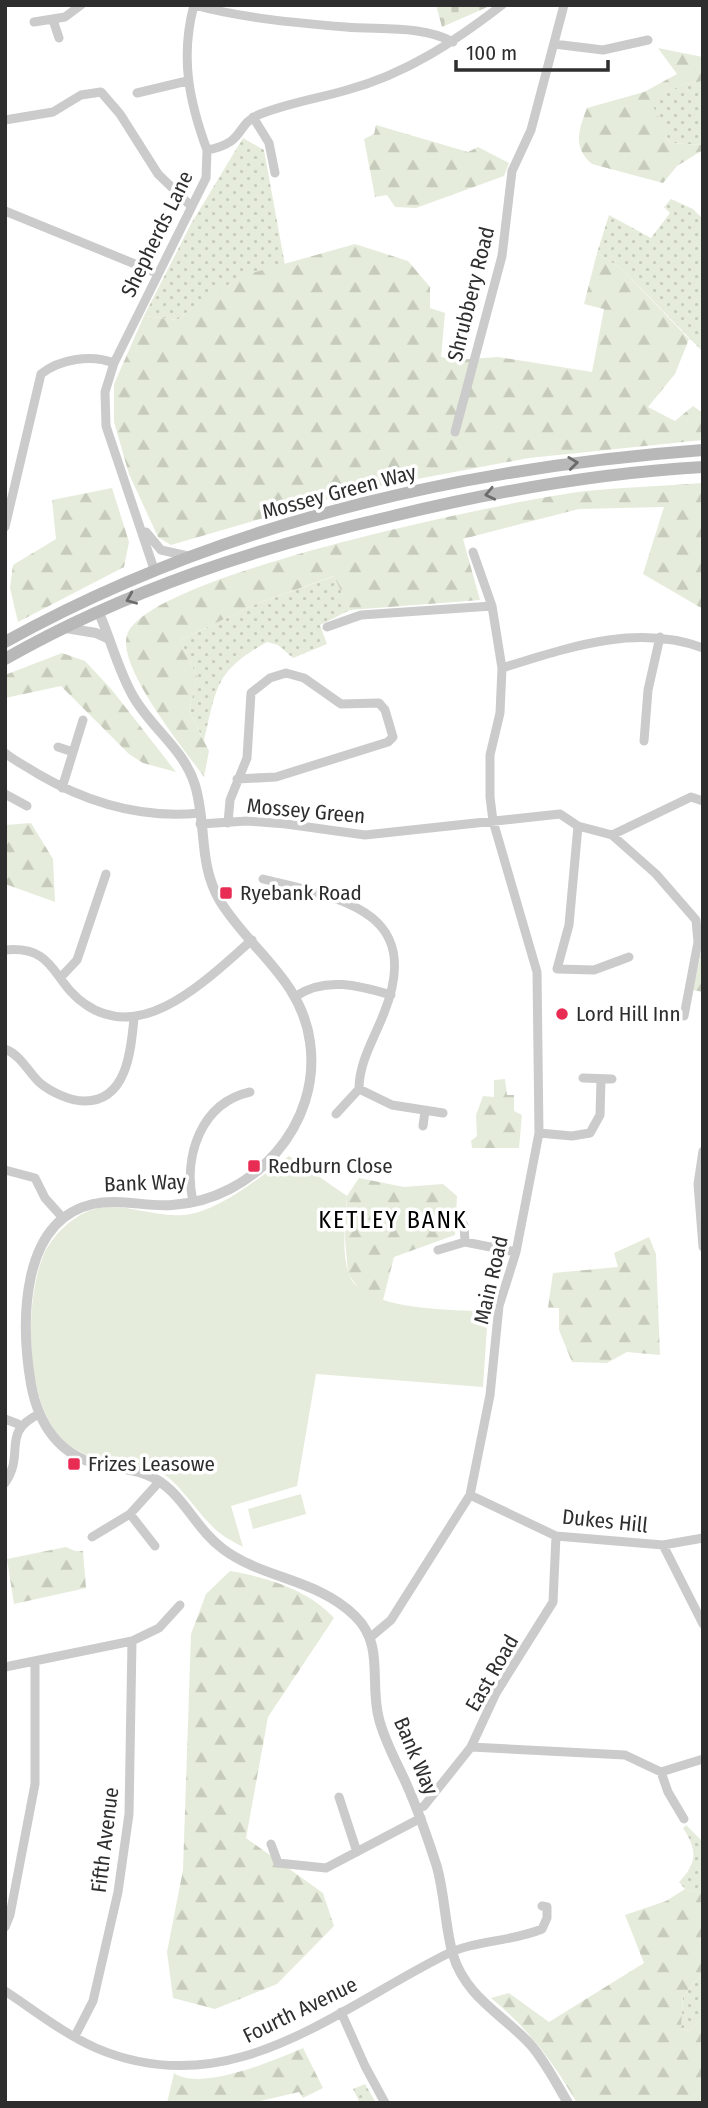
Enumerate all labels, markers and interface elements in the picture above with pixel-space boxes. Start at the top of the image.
scale bar [456,28,608,72]
text: 100 m [466,40,517,66]
street label: Shepherds Lane [115,167,199,301]
street label: Shrubbery Road [442,224,500,364]
one-way arrow [567,455,579,470]
street label: Mossey Green Way [259,459,419,525]
one-way arrow [484,485,496,500]
one-way arrow [126,591,139,605]
street label: Mossey Green [246,793,366,829]
place label: Ryebank Road [240,880,362,906]
marker: Ryebank Road [218,885,234,901]
place label: Lord Hill Inn [576,1001,681,1027]
marker: Lord Hill Inn [554,1006,570,1022]
place label: Redburn Close [268,1153,393,1179]
marker: Redburn Close [246,1158,262,1174]
street label: Bank Way [104,1169,187,1197]
district label: KETLEY BANK [318,1206,468,1234]
street label: Main Road [468,1233,514,1327]
place label: Frizes Leasowe [88,1451,215,1477]
marker: Frizes Leasowe [66,1456,82,1472]
street label: Dukes Hill [561,1504,650,1538]
street label: East Road [460,1630,524,1716]
street label: Bank Way [388,1713,444,1799]
street label: Fifth Avenue [86,1786,124,1894]
street label: Fourth Avenue [239,1971,361,2049]

